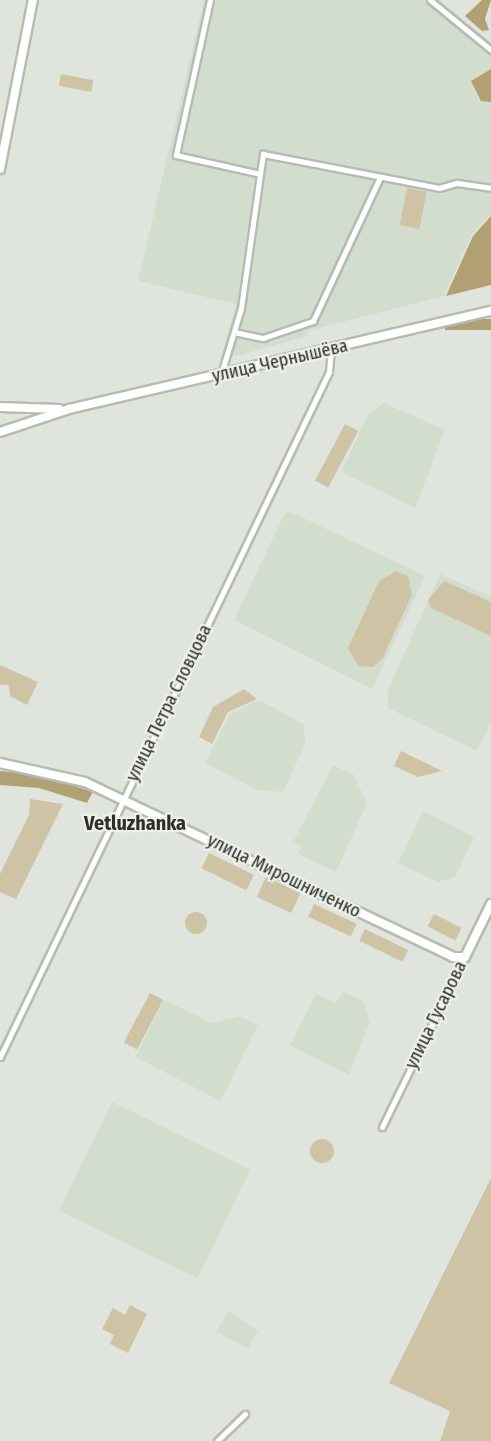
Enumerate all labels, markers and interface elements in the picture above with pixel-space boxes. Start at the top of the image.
street label: улица Чернышёва [210,335,350,387]
street label: улица Петра Словцова [122,621,216,785]
district label: Vetluzhanka [84,811,186,835]
street label: улица Мирошниченко [204,829,364,923]
street label: улица Гусарова [401,958,471,1072]

